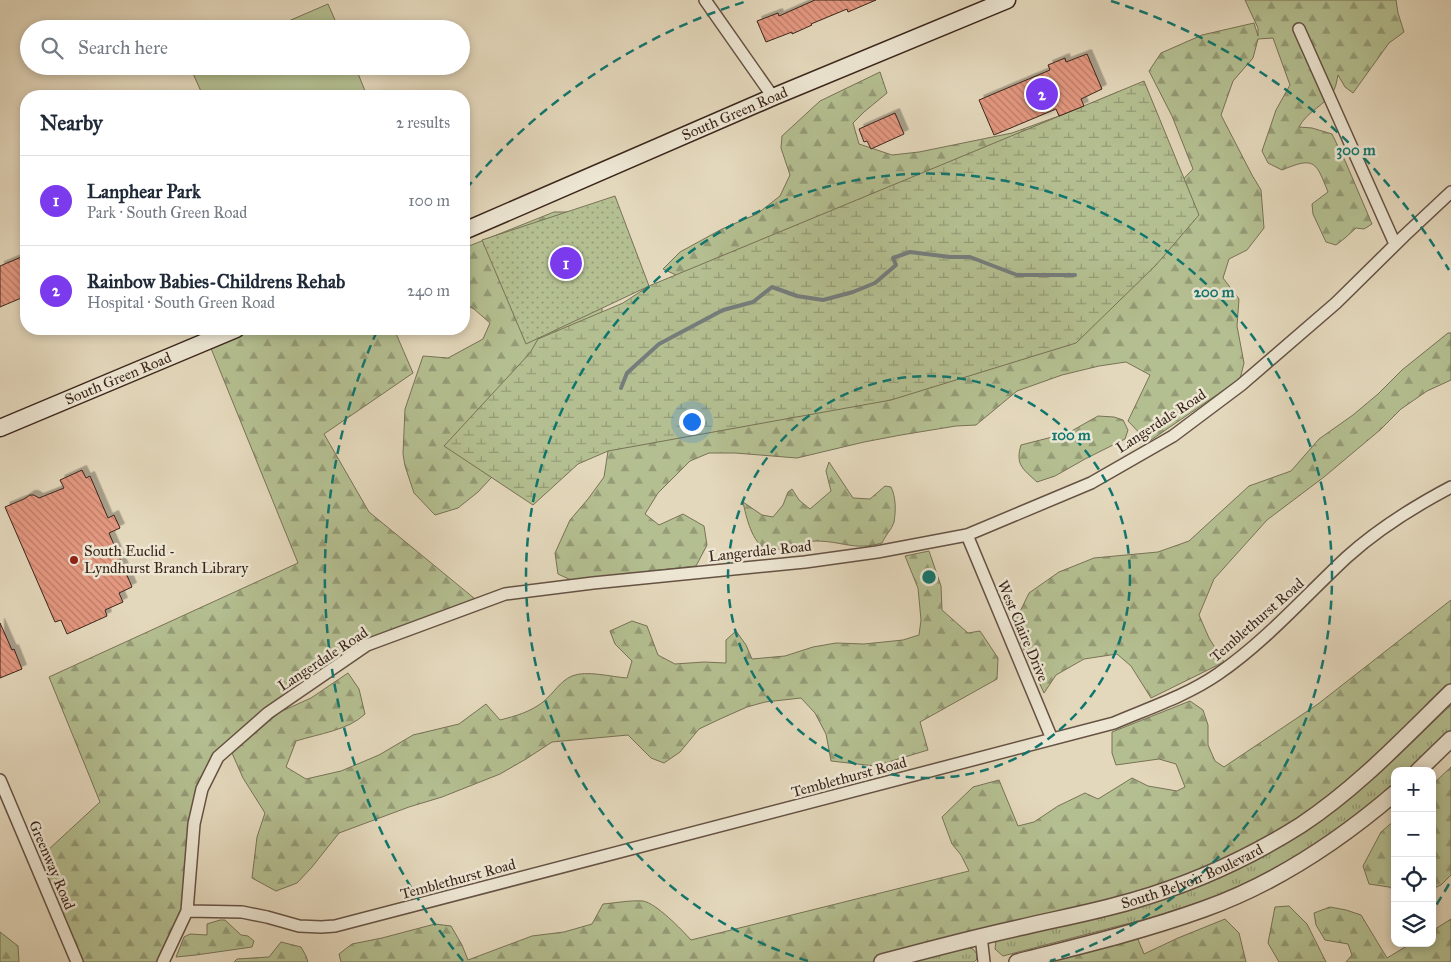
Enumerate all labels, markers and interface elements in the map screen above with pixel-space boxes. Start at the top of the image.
search box [20,20,470,75]
icon: search [38,34,66,62]
text: Search here [78,36,168,59]
pin: 2 [1026,75,1058,113]
street label: South Green Road [679,83,791,144]
text: Nearby [40,110,103,136]
text: 2 results [396,113,450,132]
text: 300 m [1336,141,1376,160]
text: Lanphear Park [87,180,201,203]
text: 1 [53,191,59,210]
text: 100 m [408,191,450,210]
text: Park · South Green Road [87,203,247,222]
pin: 1 [550,244,582,282]
text: Rainbow Babies-Childrens Rehab [87,270,345,293]
text: 2 [52,281,60,300]
text: 240 m [407,281,450,300]
text: 200 m [1194,283,1235,301]
text: Hospital · South Green Road [87,293,275,312]
street label: South Green Road [62,348,174,409]
street label: Langerdale Road [1113,385,1210,457]
your location [679,409,705,435]
text: 100 m [1051,426,1091,444]
street label: Langerdale Road [708,537,813,565]
place label: South Euclid - Lyndhurst Branch Library [84,542,249,577]
marker: South Euclid - Lyndhurst Branch Library [68,554,80,566]
centre of rings [920,568,938,586]
street label: Temblethurst Road [1206,574,1308,666]
street label: West Claire Drive [994,578,1052,684]
street label: Langerdale Road [275,623,372,695]
street label: Temblethurst Road [789,753,909,801]
map controls [1391,767,1436,947]
button: + [1391,767,1436,812]
button: − [1391,812,1436,857]
street label: Greenway Road [25,818,79,913]
street label: South Belvoir Boulevard [1119,840,1266,913]
street label: Temblethurst Road [398,855,518,903]
button: locate [1391,857,1436,902]
button: layers [1391,902,1436,947]

